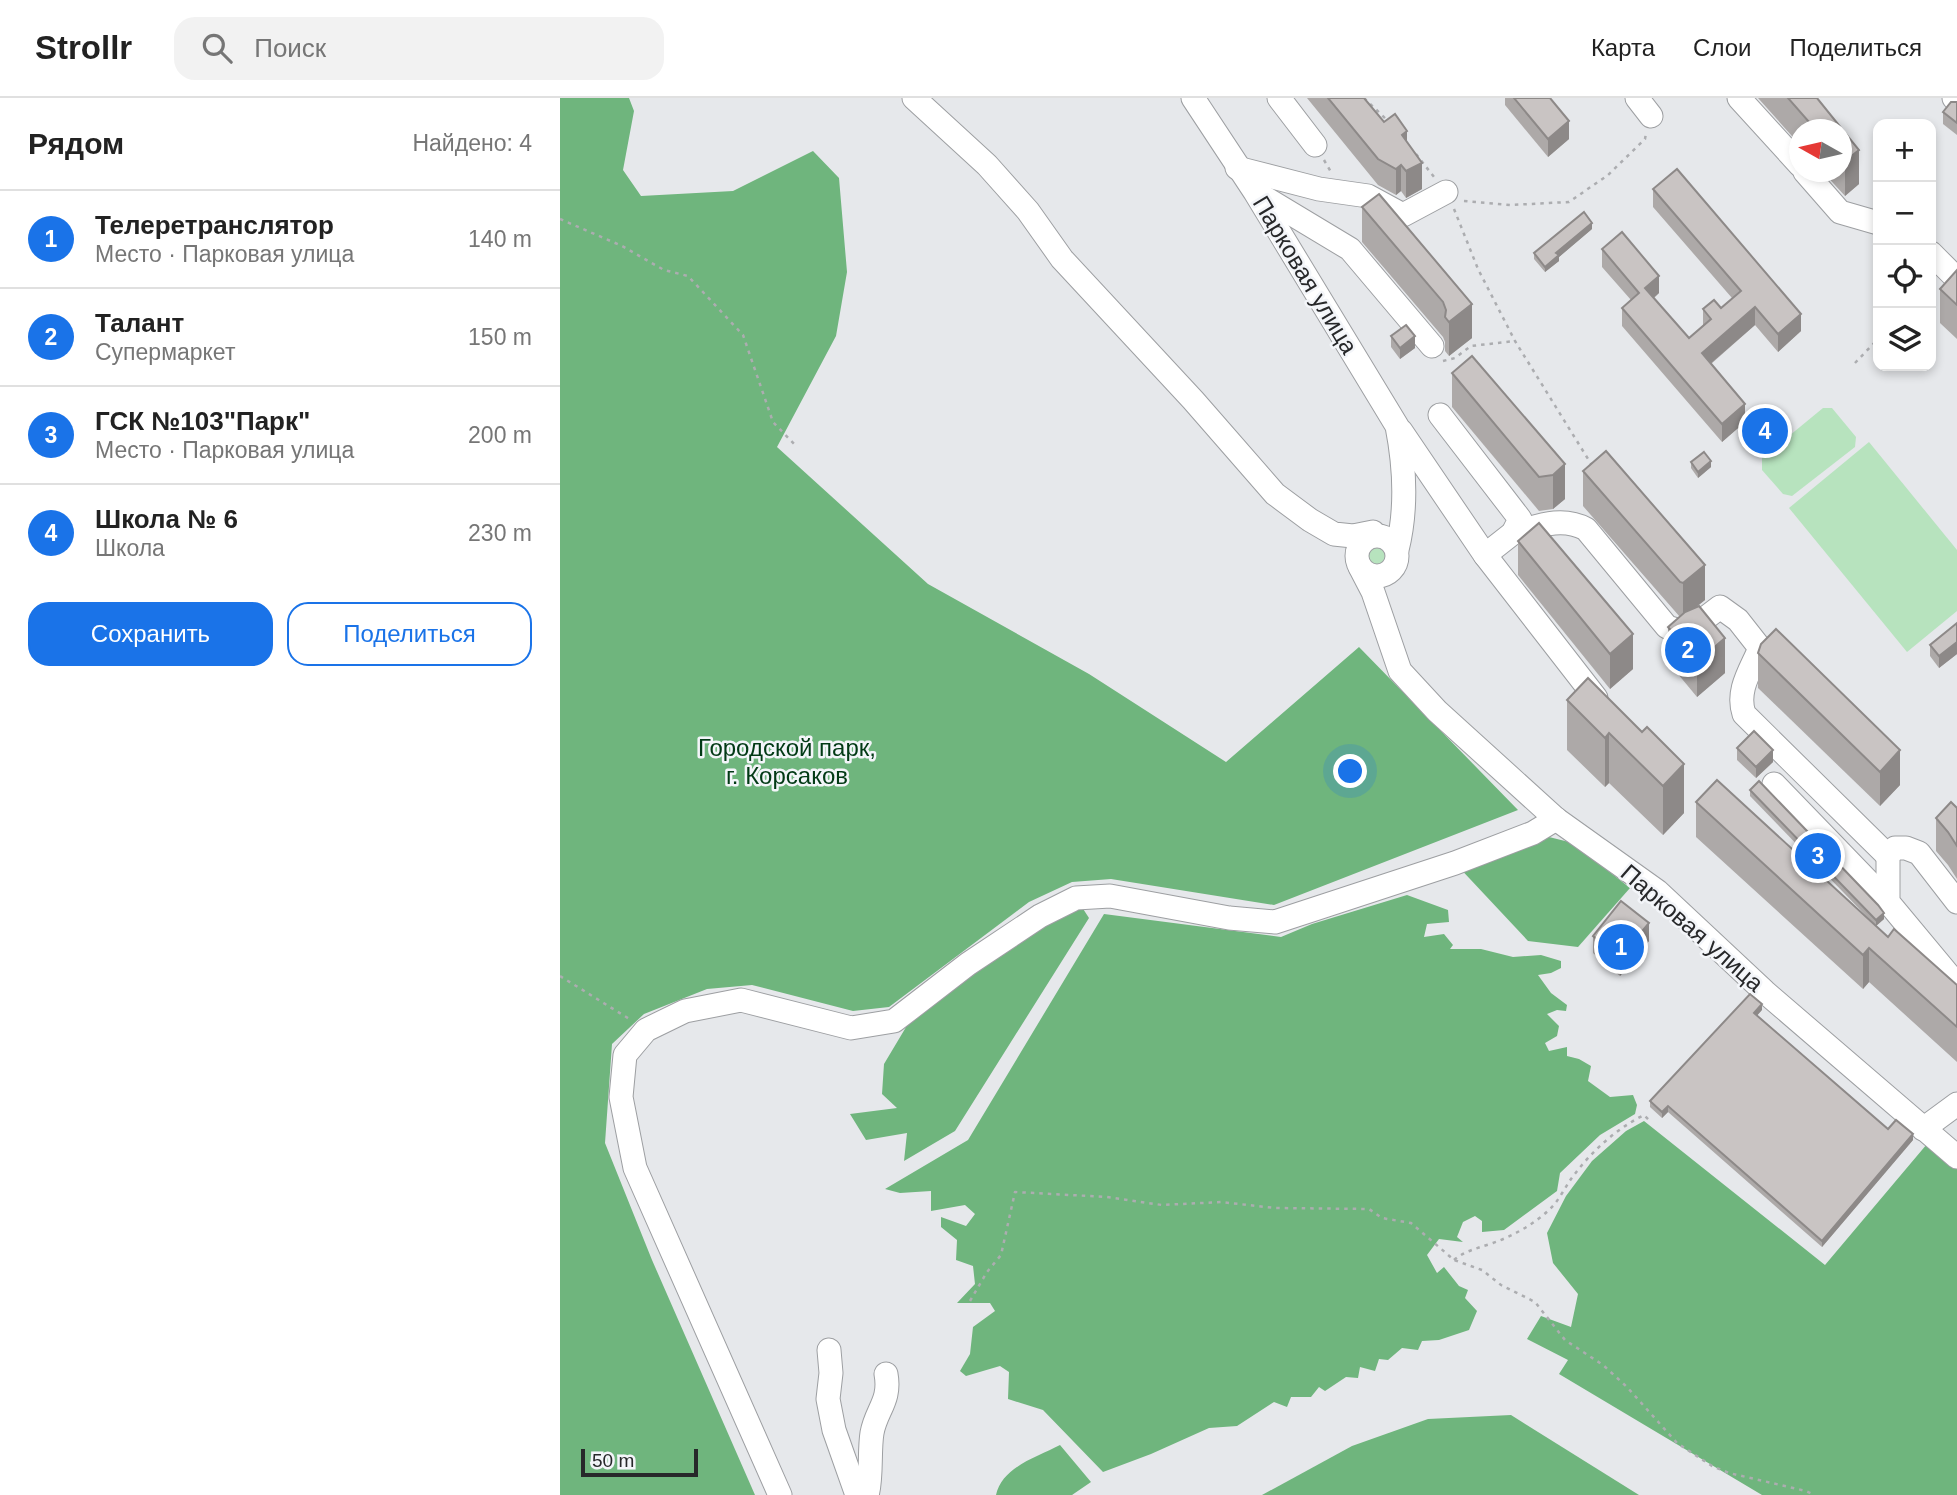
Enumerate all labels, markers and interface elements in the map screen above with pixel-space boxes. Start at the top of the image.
search box [174,17,664,80]
text: Strollr [35,29,132,66]
icon: search [198,29,236,67]
text: Поиск [254,33,326,63]
text: Карта [1591,34,1655,61]
text: Слои [1693,34,1751,61]
text: Поделиться [1789,34,1922,61]
north arrow [1789,119,1852,182]
map controls [1873,119,1936,371]
button: + [1873,119,1936,182]
text: Рядом [28,127,124,160]
text: Найдено: 4 [412,130,532,156]
button: − [1873,182,1936,245]
street label: Парковая улица [1248,191,1364,359]
text: Телеретранслятор [95,210,334,240]
text: 1 [45,226,57,252]
text: 140 m [468,226,532,252]
text: Место · Парковая улица [95,241,354,267]
button: locate [1873,245,1936,308]
text: Талант [95,308,184,338]
button: layers [1873,308,1936,371]
text: 2 [45,324,57,350]
text: 150 m [468,324,532,350]
text: Супермаркет [95,339,235,365]
pin: 4 [1742,405,1788,457]
text: ГСК №103"Парк" [95,406,310,436]
text: 3 [45,422,57,448]
text: 200 m [468,422,532,448]
text: Место · Парковая улица [95,437,354,463]
text: Школа № 6 [95,504,238,534]
text: 4 [45,520,57,546]
text: 230 m [468,520,532,546]
text: Школа [95,535,165,561]
button: Сохранить [28,602,273,666]
button: Поделиться [287,602,532,666]
pin: 2 [1665,624,1711,676]
park label: Городской парк, г. Корсаков [698,734,876,789]
your location [1333,754,1367,788]
pin: 3 [1795,830,1841,882]
street label: Парковая улица [1616,859,1769,997]
pin: 1 [1598,921,1644,973]
scale bar [581,1446,698,1478]
text: 50 m [592,1450,634,1471]

